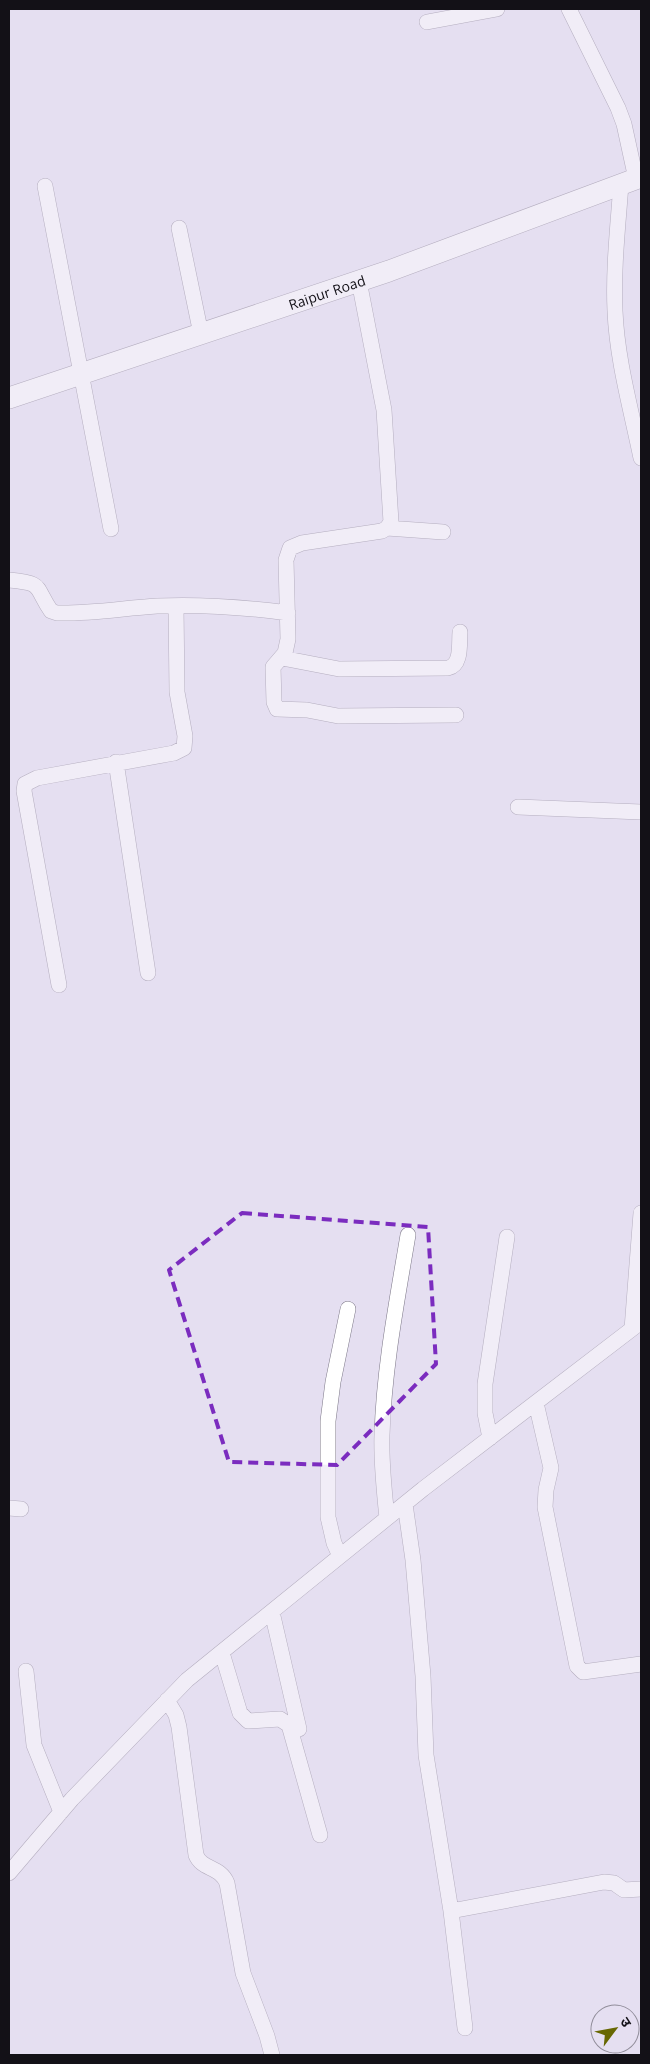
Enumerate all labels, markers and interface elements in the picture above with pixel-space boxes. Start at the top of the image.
street label: Raipur Road [286,270,368,313]
north arrow [590,2004,640,2054]
text: उ [616,2013,637,2031]

